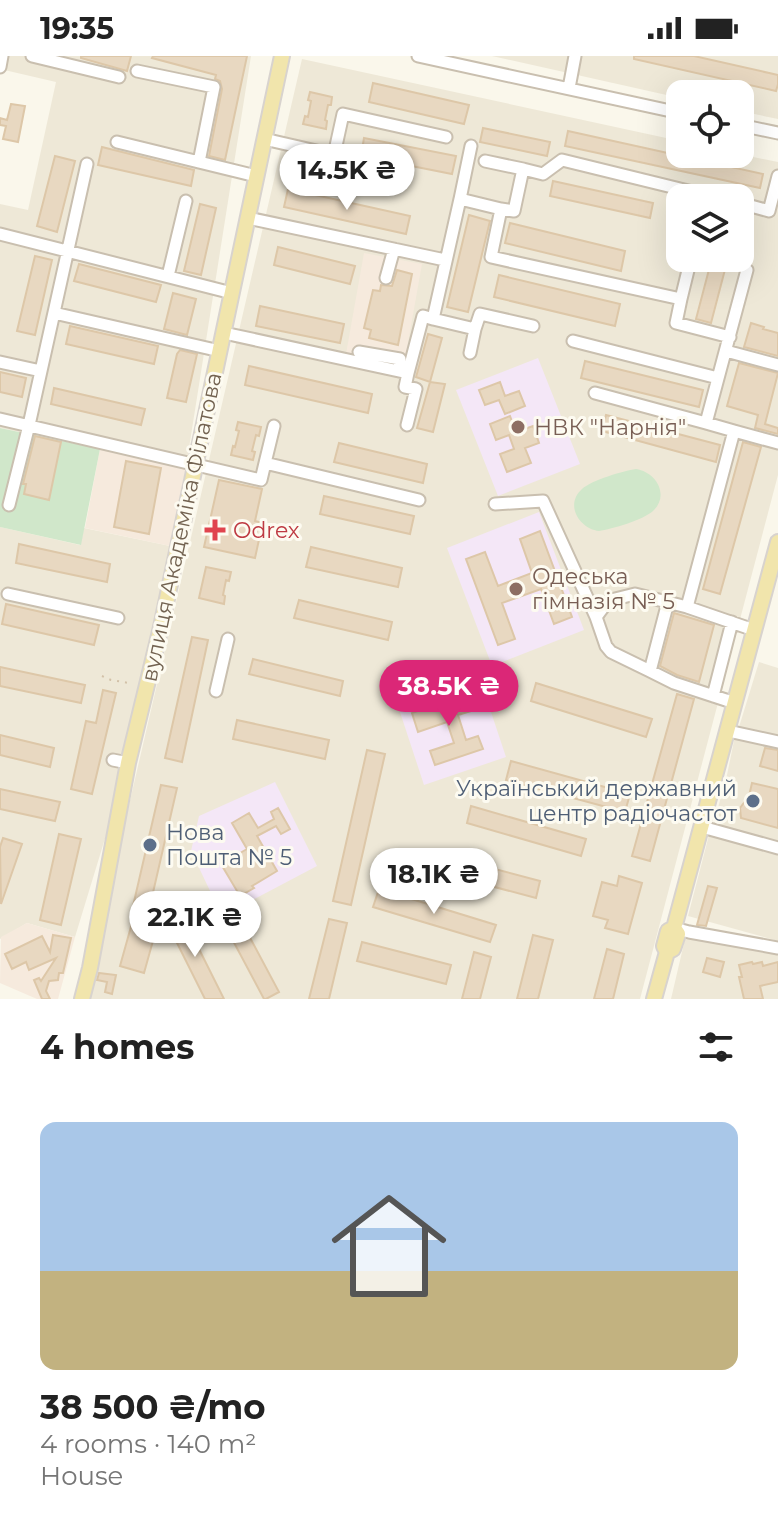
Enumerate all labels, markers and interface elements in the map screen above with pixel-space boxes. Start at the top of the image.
text: 19:35 [40,10,114,47]
map controls [666,80,754,272]
button: locate [666,80,754,168]
pin: 14.5K ₴ [273,144,421,212]
text: 14.5K ₴ [298,154,396,186]
button: layers [666,184,754,272]
street label: вулиця Академіка Філатова [135,370,227,684]
place label: НВК "Нарнія" [534,414,686,441]
marker: НВК "Нарнія" [509,418,527,436]
place label: Odrex [233,517,300,544]
marker: Odrex [204,519,226,541]
place label: Одеська гімназія № 5 [532,563,675,615]
marker: Одеська гімназія № 5 [507,580,525,598]
pin: 38.5K ₴ [375,660,523,728]
text: 38.5K ₴ [397,670,501,702]
place label: Український державний центр радіочастот [456,775,738,827]
marker: Український державний центр радіочастот [744,792,762,810]
place label: Нова Пошта № 5 [166,819,292,871]
marker: Нова Пошта № 5 [141,836,159,854]
pin: 18.1K ₴ [360,848,508,916]
text: 18.1K ₴ [388,858,480,890]
pin: 22.1K ₴ [121,891,269,959]
text: 22.1K ₴ [147,901,243,933]
icon: filters [694,1025,738,1069]
text: 4 homes [40,1026,194,1068]
icon: home [317,1174,461,1318]
text: 38 500 ₴/mo [40,1386,266,1428]
text: 4 rooms · 140 m² [40,1428,257,1460]
text: House [40,1460,123,1492]

